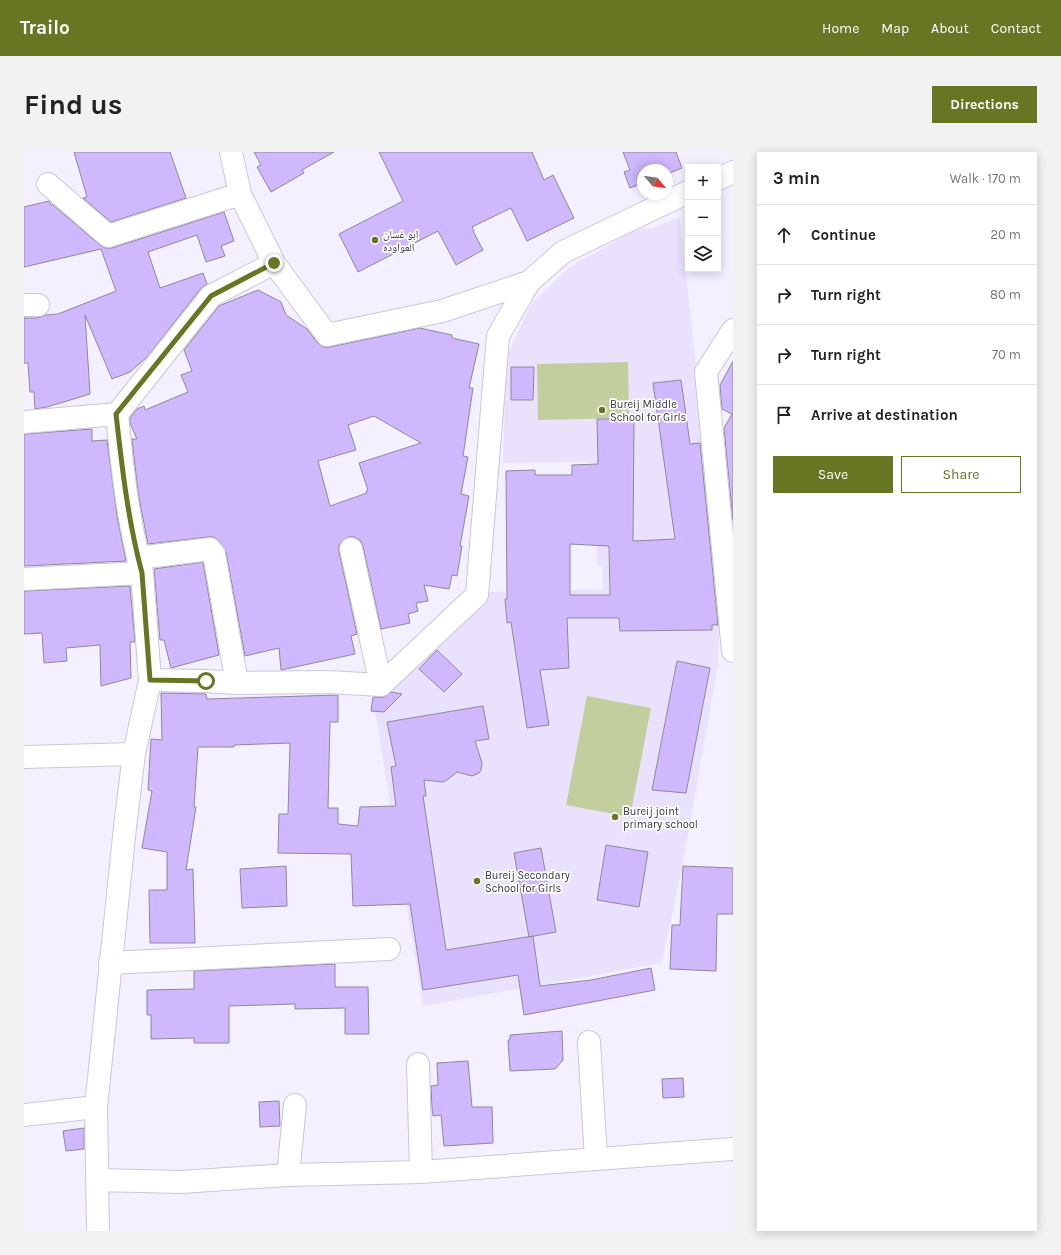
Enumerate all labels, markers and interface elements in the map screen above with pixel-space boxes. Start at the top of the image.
text: Trailo [20,17,70,39]
text: Home [822,20,859,37]
text: Map [881,20,909,37]
text: About [931,20,969,37]
text: Contact [991,20,1041,37]
button: Directions [932,86,1037,123]
text: Find us [24,88,123,121]
north arrow [637,164,673,200]
map controls [685,164,721,272]
button: + [685,164,721,200]
text: 3 min [773,168,820,188]
text: Walk · 170 m [950,171,1021,186]
button: − [685,200,721,236]
icon: ahead [773,224,795,246]
text: Continue [811,226,876,244]
text: 20 m [991,227,1021,242]
place label: ابو غسان العواوده [383,228,418,254]
marker: ابو غسان العواوده [370,235,380,245]
button: layers [685,236,721,272]
route end [265,254,283,272]
icon: right [773,284,795,306]
text: Turn right [811,286,881,304]
text: 80 m [990,287,1021,302]
icon: right [773,344,795,366]
text: Turn right [811,346,881,364]
text: 70 m [992,347,1021,362]
place label: Bureij Middle School for Girls [610,398,686,424]
icon: arrive [773,404,795,426]
marker: Bureij Middle School for Girls [597,405,607,415]
text: Arrive at destination [811,406,958,424]
button: Save [773,456,893,493]
button: Share [901,456,1021,493]
route start [197,672,215,690]
place label: Bureij joint primary school [623,805,698,831]
marker: Bureij joint primary school [610,812,620,822]
place label: Bureij Secondary School for Girls [485,869,570,895]
marker: Bureij Secondary School for Girls [472,876,482,886]

